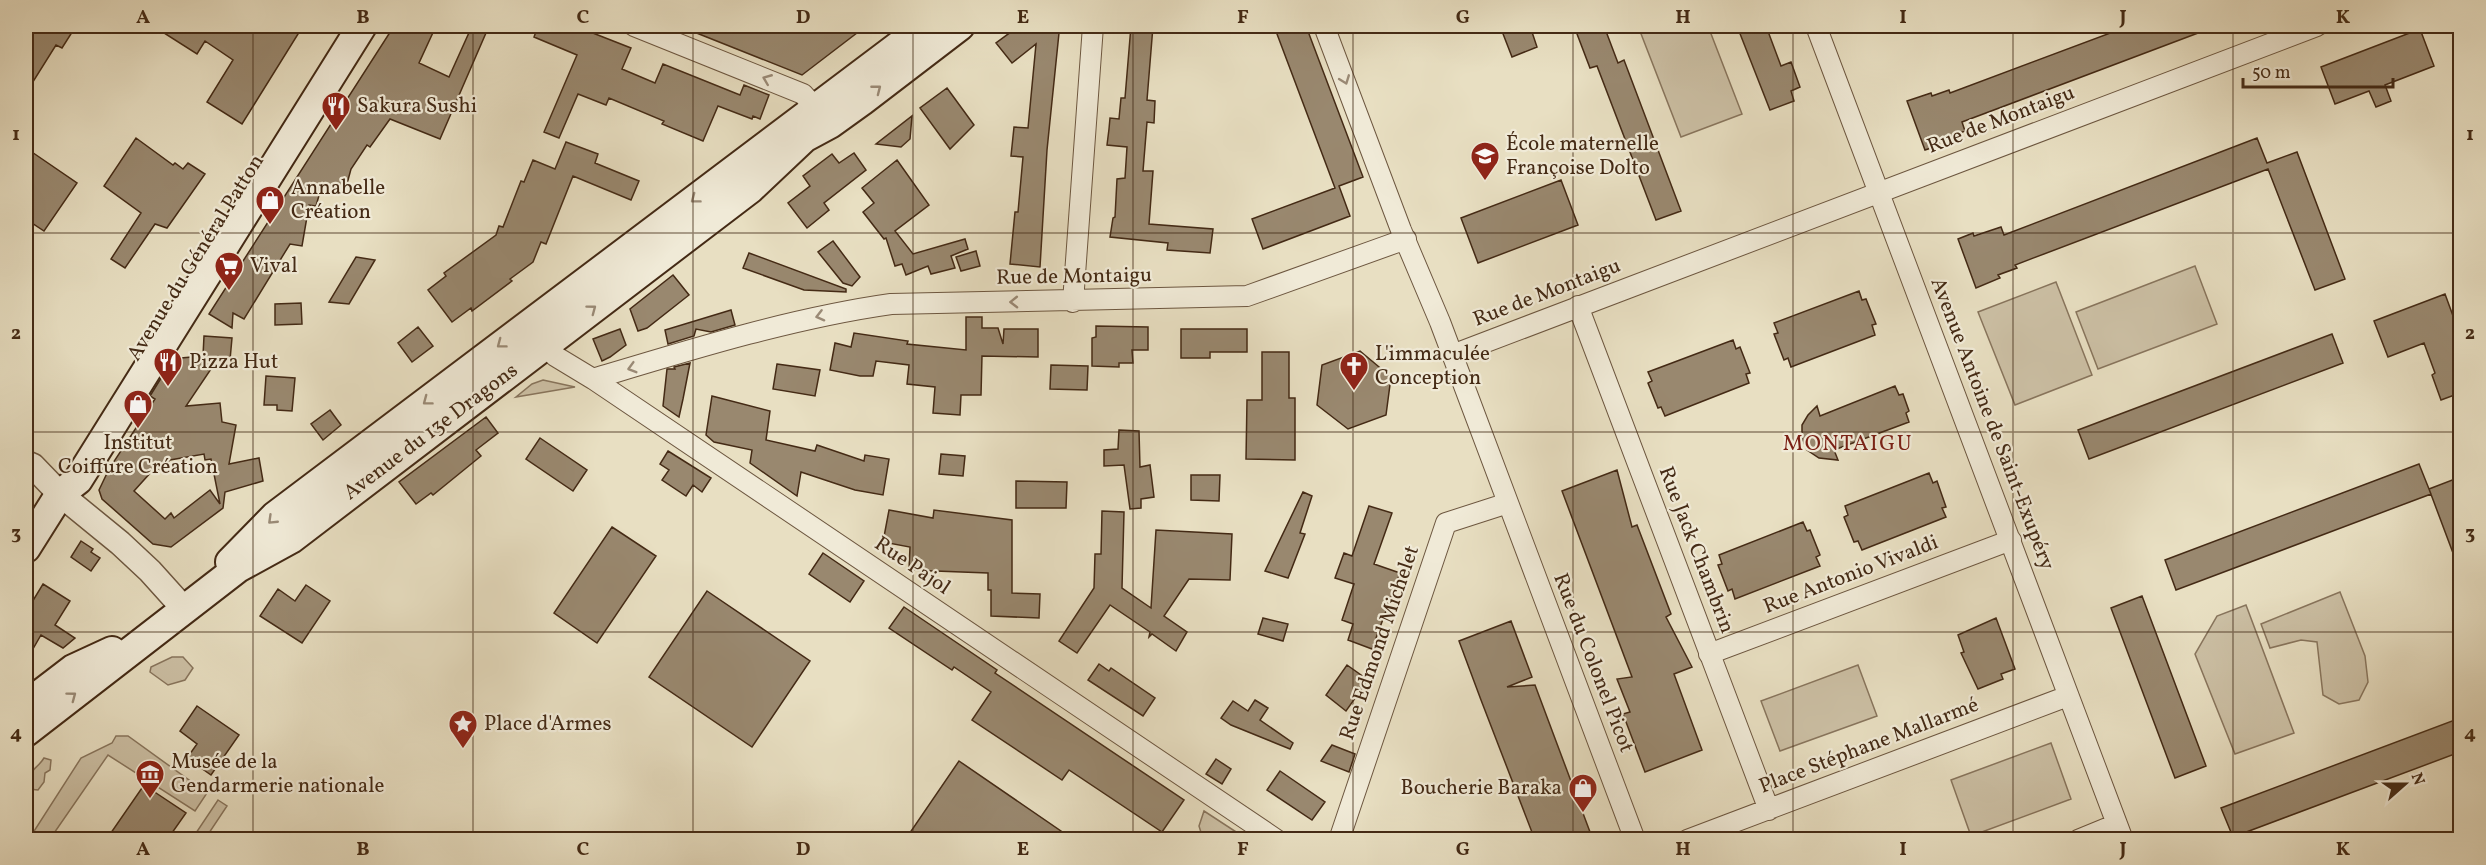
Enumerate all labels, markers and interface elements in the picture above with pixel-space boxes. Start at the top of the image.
text: A [136,4,150,32]
text: B [356,4,370,32]
text: C [577,4,590,32]
text: D [796,4,810,32]
text: E [1017,4,1029,32]
text: F [1237,4,1249,32]
text: G [1456,4,1470,32]
text: H [1675,4,1691,32]
text: I [1899,4,1907,32]
text: J [2118,4,2127,32]
text: K [2336,4,2351,32]
scale bar [2243,51,2393,89]
text: 50 m [2252,61,2291,86]
one-way arrow [762,74,773,86]
one-way arrow [1338,74,1350,85]
street label: Rue de Montaigu [1923,79,2079,161]
one-way arrow [870,86,881,97]
restaurant icon: Sakura Sushi [320,90,352,132]
place label: Sakura Sushi [357,92,477,121]
text: 1 [12,121,20,149]
text: 1 [2466,121,2474,149]
place label: École maternelle Françoise Dolto [1506,130,1659,183]
school or university icon: École maternelle Françoise Dolto [1469,140,1501,182]
street label: Avenue du Général Patton [120,149,272,367]
place label: Annabelle Création [291,174,385,227]
shop icon: Annabelle Création [254,184,286,226]
one-way arrow [691,191,702,202]
supermarket icon: Vival [213,250,245,292]
place label: Vival [250,252,298,281]
street label: Rue de Montaigu [1469,252,1625,334]
street label: Rue de Montaigu [996,261,1152,293]
street label: Avenue Antoine de Saint-Exupéry [1923,274,2062,575]
one-way arrow [1010,296,1019,309]
one-way arrow [585,306,596,317]
one-way arrow [815,309,825,322]
text: 2 [11,320,21,348]
text: 2 [2465,320,2475,348]
one-way arrow [497,337,508,348]
place label: L'immaculée Conception [1375,340,1490,393]
restaurant icon: Pizza Hut [152,346,184,388]
place label: Pizza Hut [189,348,278,377]
church icon: L'immaculée Conception [1338,350,1370,392]
street label: Avenue du 13e Dragons [338,357,524,507]
one-way arrow [627,361,638,373]
shop icon: Institut Coiffure Création [122,388,154,430]
one-way arrow [423,394,434,405]
place label: Institut Coiffure Création [58,429,218,482]
district label: MONTAIGU [1783,429,1913,460]
street label: Rue Jack Chambrin [1651,462,1741,638]
one-way arrow [269,512,280,523]
text: 3 [11,520,21,548]
text: 3 [2465,520,2475,548]
street label: Rue Antonio Vivaldi [1759,528,1943,622]
street label: Rue Pajol [868,530,956,602]
street label: Rue Edmond Michelet [1333,542,1427,744]
street label: Rue du Colonel Picot [1545,569,1641,757]
street label: Place Stéphane Mallarmé [1755,691,1983,801]
one-way arrow [65,693,76,704]
place icon: Place d'Armes [447,708,479,750]
place label: Place d'Armes [484,710,612,739]
text: 4 [10,720,22,748]
text: 4 [2464,720,2476,748]
place label: Musée de la Gendarmerie nationale [171,748,385,801]
north arrow [2375,754,2435,814]
museum icon: Musée de la Gendarmerie nationale [134,758,166,800]
text: N [2405,770,2430,789]
shop icon: Boucherie Baraka [1567,772,1599,814]
place label: Boucherie Baraka [1401,774,1562,803]
text: A [136,836,150,864]
text: B [356,836,370,864]
text: C [577,836,590,864]
text: D [796,836,810,864]
text: E [1017,836,1029,864]
text: F [1237,836,1249,864]
text: G [1456,836,1470,864]
text: H [1675,836,1691,864]
text: I [1899,836,1907,864]
text: J [2118,836,2127,864]
text: K [2336,836,2351,864]

